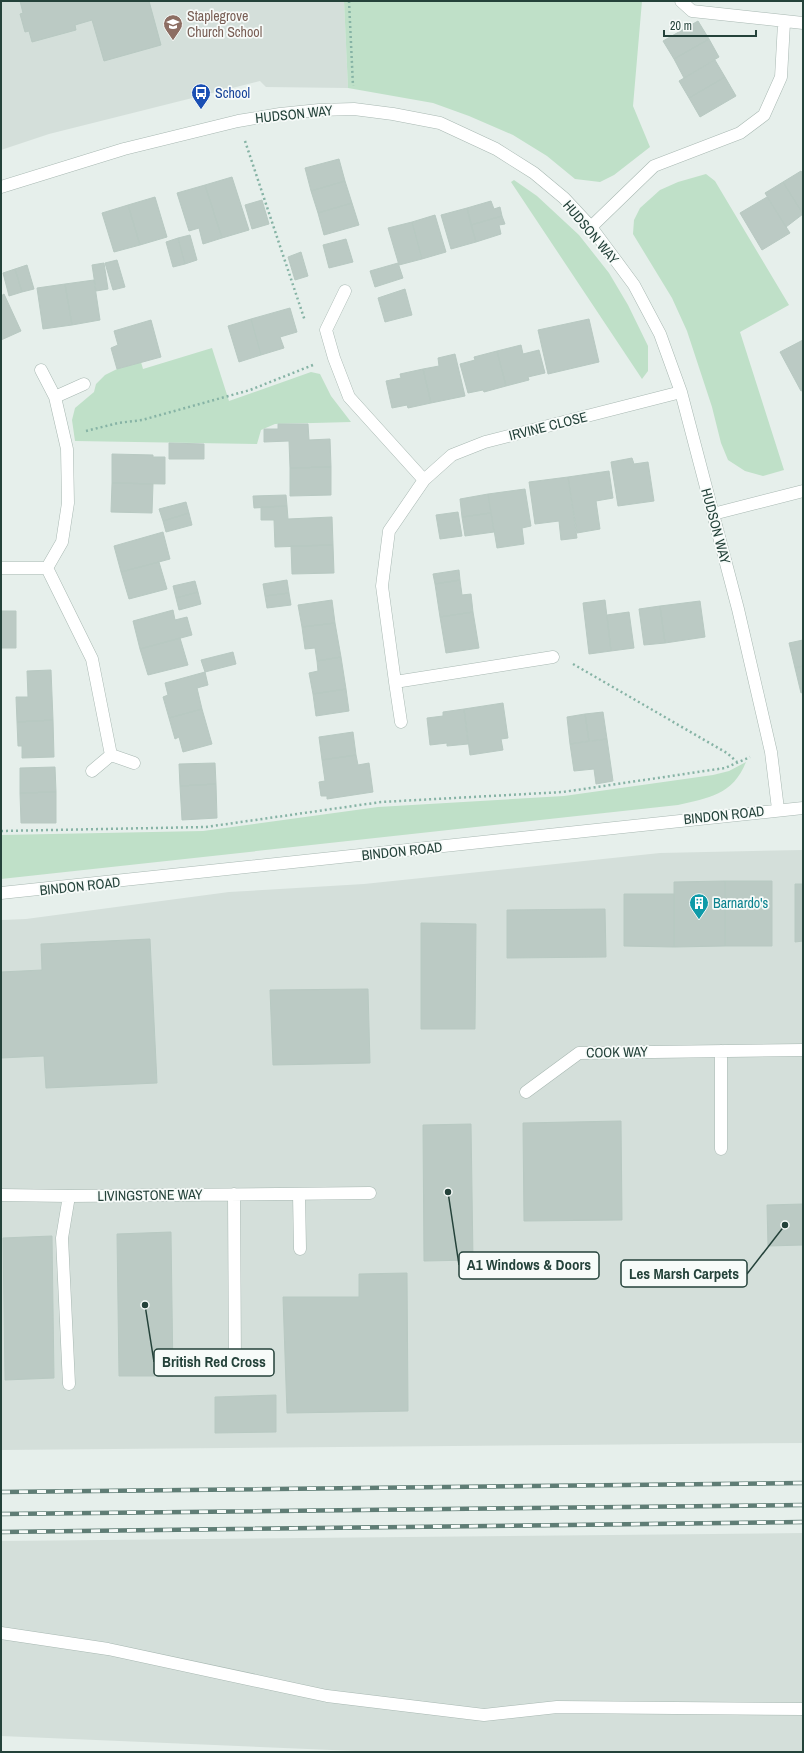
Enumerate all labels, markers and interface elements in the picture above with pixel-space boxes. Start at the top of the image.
place label: Staplegrove Church School [187,7,262,41]
scale bar [664,12,756,38]
school or university icon: Staplegrove Church School [162,13,184,41]
text: 20 m [670,18,692,34]
bus stop icon: School [190,82,212,110]
place label: School [215,84,250,102]
street label: HUDSON WAY [254,101,334,127]
street label: HUDSON WAY [559,196,623,268]
street label: IRVINE CLOSE [507,408,589,444]
street label: HUDSON WAY [697,486,735,566]
street label: BINDON ROAD [683,802,765,828]
street label: BINDON ROAD [361,838,443,864]
street label: BINDON ROAD [39,873,121,899]
building icon: Barnardo's [688,892,710,920]
place label: Barnardo's [713,894,768,912]
street label: COOK WAY [586,1042,648,1062]
street label: LIVINGSTONE WAY [97,1185,203,1205]
callout: A1 Windows & Doors [459,1252,599,1279]
text: A1 Windows & Doors [467,1254,591,1275]
callout: Les Marsh Carpets [621,1260,747,1287]
text: Les Marsh Carpets [629,1263,739,1284]
callout: British Red Cross [154,1349,274,1376]
text: British Red Cross [162,1351,266,1372]

